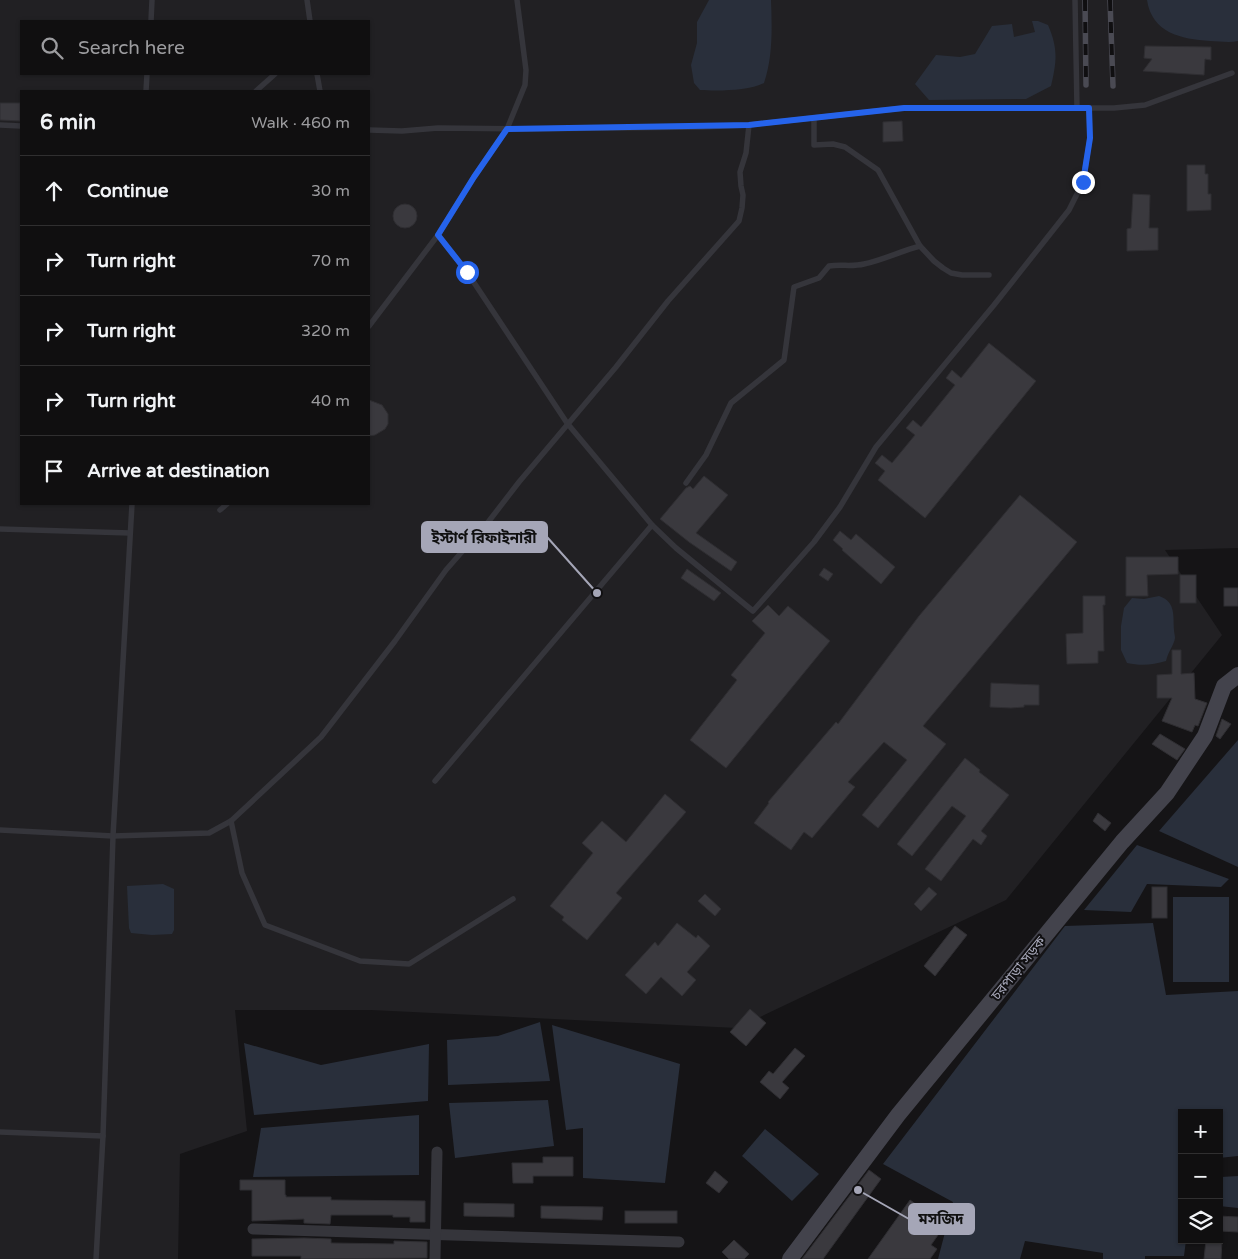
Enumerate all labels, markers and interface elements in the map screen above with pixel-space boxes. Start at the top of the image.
search box [20,20,370,75]
icon: search [38,34,66,62]
text: Search here [78,37,185,59]
text: 6 min [40,110,96,135]
text: Walk · 460 m [251,113,350,133]
route end [1072,171,1095,194]
icon: ahead [40,177,68,205]
text: Continue [87,180,169,202]
text: 30 m [311,181,350,201]
icon: right [40,247,68,275]
text: Turn right [87,250,175,272]
text: 70 m [311,251,350,271]
route start [456,261,479,284]
icon: right [40,317,68,345]
text: Turn right [87,320,175,342]
text: 320 m [301,321,350,341]
icon: right [40,387,68,415]
text: Turn right [87,390,175,412]
text: 40 m [311,391,350,411]
icon: arrive [40,457,68,485]
text: Arrive at destination [87,460,270,482]
callout: ইস্টার্ণ রিফাইনারী [422,522,547,552]
text: ইস্টার্ণ রিফাইনারী [430,528,537,547]
street label: চরপাড়া সড়ক [987,933,1050,1004]
map controls [1178,1109,1223,1244]
button: + [1178,1109,1223,1154]
button: − [1178,1154,1223,1199]
button: layers [1178,1199,1223,1244]
callout: মসজিদ [909,1204,974,1234]
text: মসজিদ [917,1210,964,1228]

